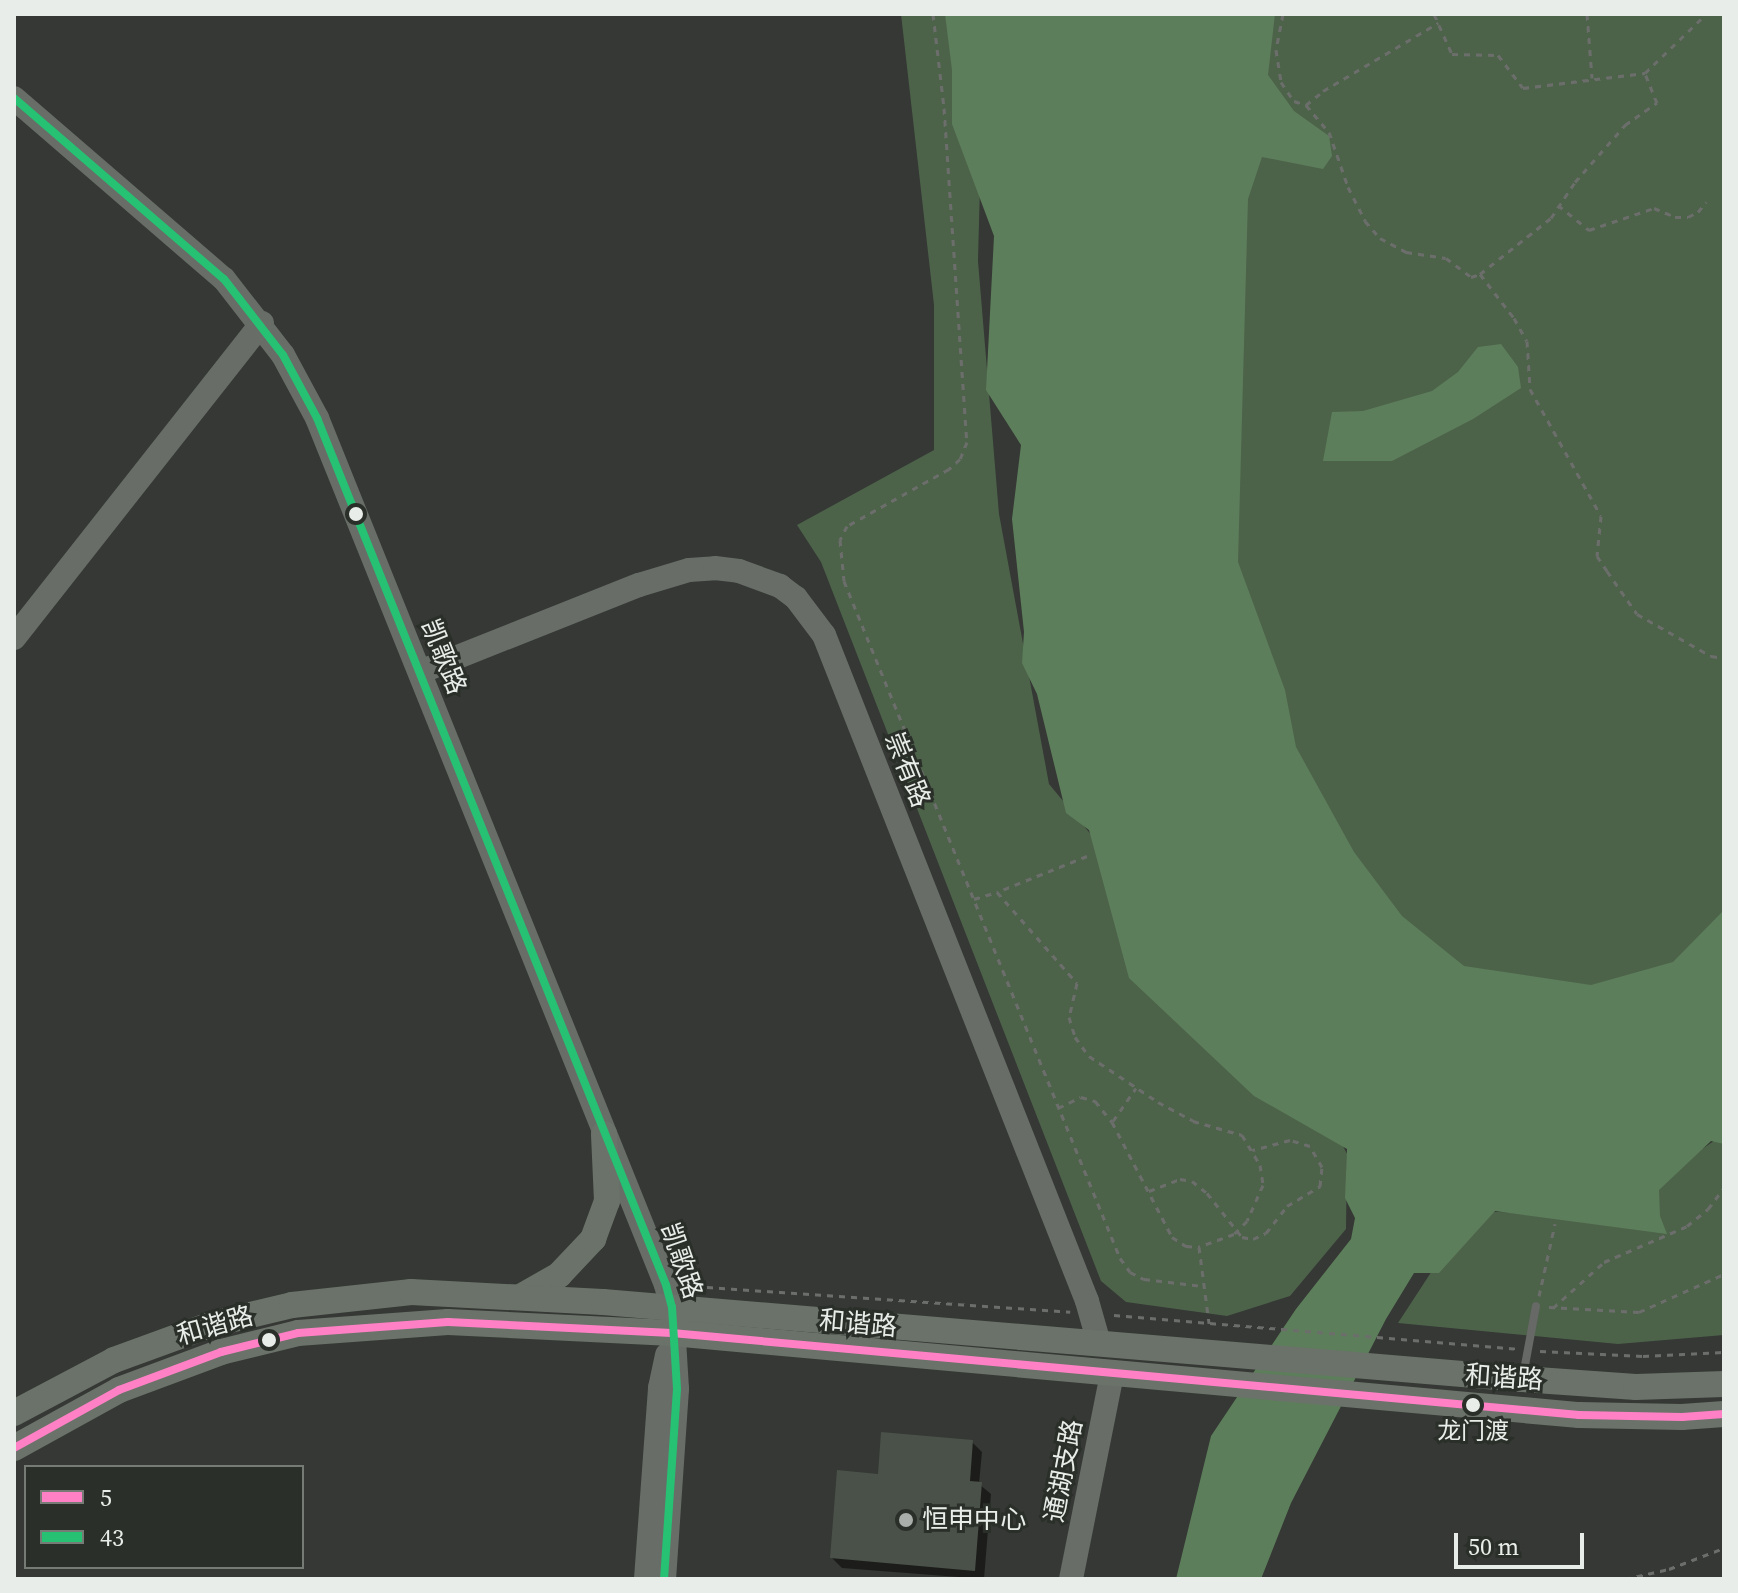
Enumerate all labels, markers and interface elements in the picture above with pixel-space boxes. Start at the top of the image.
unlabelled marker [348,506,364,522]
street label: 凯歌路 [414,615,472,699]
street label: 崇有路 [878,728,936,812]
street label: 凯歌路 [654,1219,708,1303]
street label: 和谐路 [173,1300,257,1352]
street label: 和谐路 [818,1305,898,1343]
unlabelled marker [261,1332,277,1348]
street label: 和谐路 [1464,1360,1544,1396]
marker: 龙门渡 [1465,1397,1481,1413]
street label: 通湖支路 [1039,1417,1089,1525]
place label: 龙门渡 [1437,1417,1509,1445]
legend [24,1465,304,1569]
text: 5 [100,1481,112,1514]
place label: 恒申中心 [922,1504,1026,1536]
marker: 恒申中心 [897,1511,915,1529]
scale bar [1458,1517,1588,1567]
text: 43 [100,1521,124,1554]
text: 50 m [1468,1530,1519,1563]

